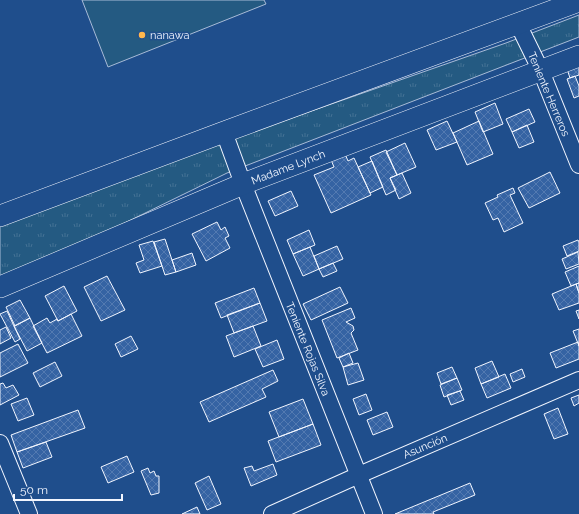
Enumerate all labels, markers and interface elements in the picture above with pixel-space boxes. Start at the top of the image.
place label: nanawa [150,29,189,42]
marker: nanawa [137,30,147,40]
street label: Teniente Herreros [525,50,572,138]
street label: Madame Lynch [249,147,327,188]
street label: Teniente Rojas Silva [283,300,332,398]
street label: Asunción [401,431,449,462]
scale bar [14,476,122,502]
text: 50 m [20,483,48,497]

